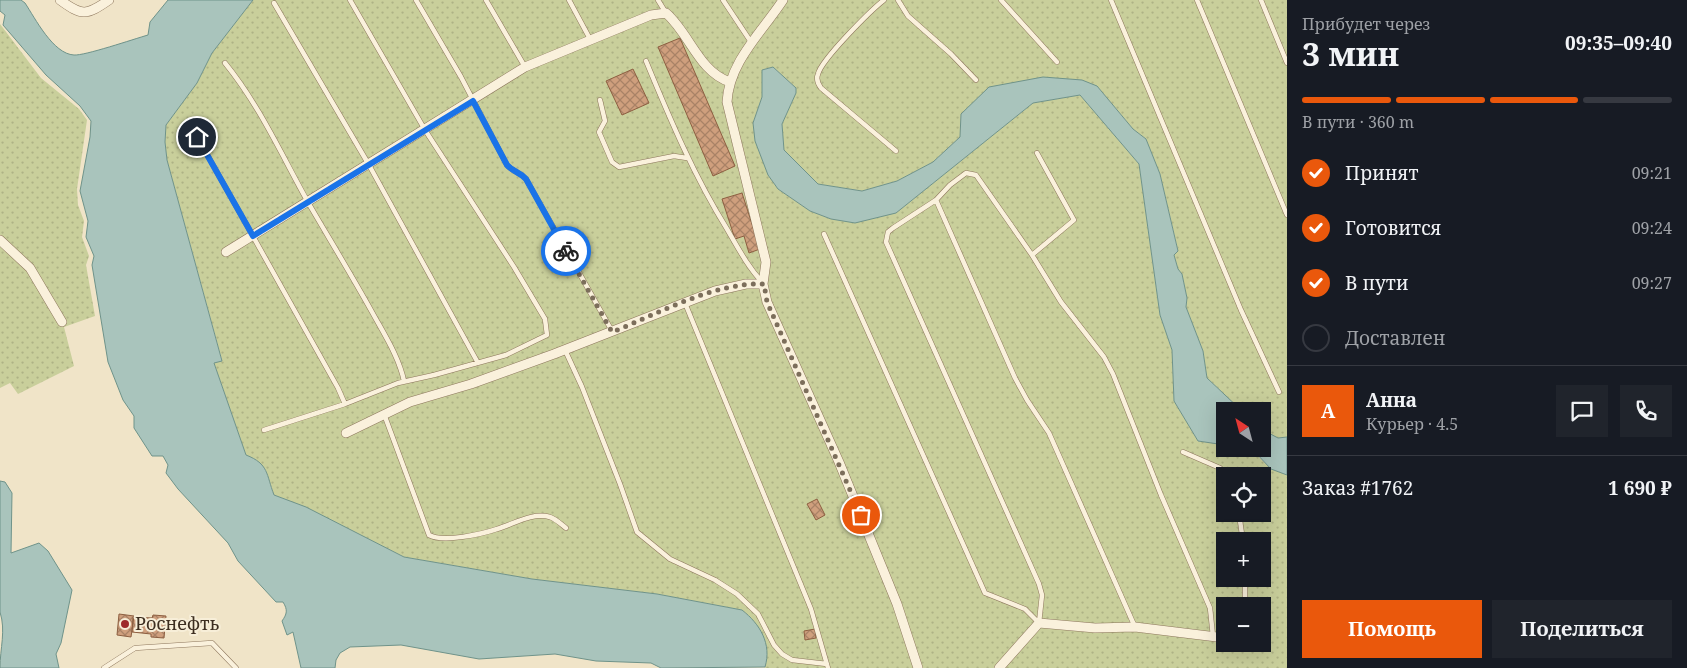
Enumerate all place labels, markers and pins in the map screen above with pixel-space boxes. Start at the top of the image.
pin [176,116,218,158]
pin [840,494,882,536]
place label: Роснефть [135,611,220,635]
marker: Роснефть [119,618,131,630]

